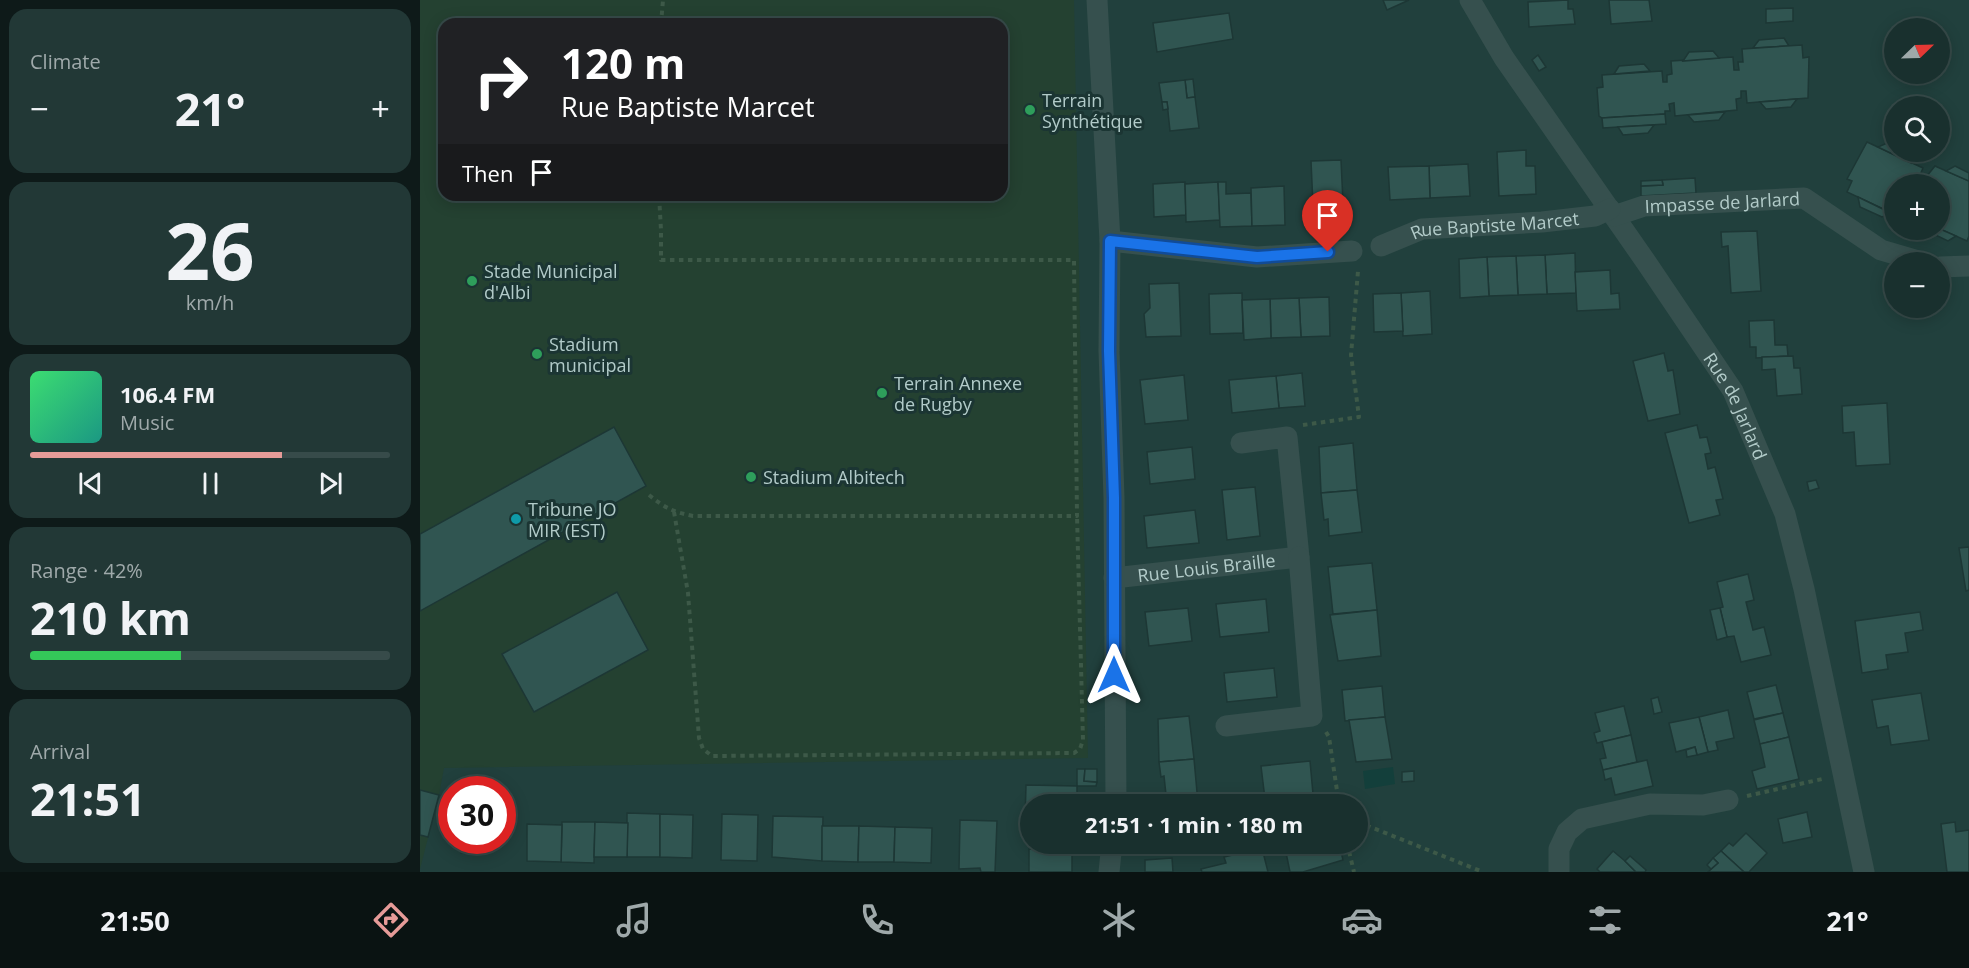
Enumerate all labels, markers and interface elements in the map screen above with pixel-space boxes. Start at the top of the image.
north arrow [1884,18,1950,84]
map controls [1884,18,1950,318]
text: 120 m [561,34,685,91]
icon: right [462,42,540,120]
text: Climate [30,48,101,75]
text: 21° [175,78,245,139]
text: − [30,86,49,131]
text: + [371,86,390,131]
text: Rue Baptiste Marcet [561,88,815,125]
place label: Terrain Synthétique [1042,88,1143,133]
button: search [1884,96,1950,162]
marker: Terrain Synthétique [1023,103,1037,117]
icon: arrive [525,156,558,189]
text: Then [462,158,513,188]
button: + [1884,174,1950,240]
street label: Impasse de Jarlard [1644,186,1801,218]
pin [1302,190,1353,252]
text: 26 [165,197,255,303]
icon: arrive [1311,199,1344,232]
street label: Rue Baptiste Marcet [1406,206,1580,245]
button: − [1884,252,1950,318]
place label: Stade Municipal d'Albi [484,259,618,304]
marker: Stade Municipal d'Albi [465,274,479,288]
text: km/h [186,289,234,316]
place label: Stadium municipal [549,332,631,377]
marker: Stadium municipal [530,347,544,361]
street label: Rue de Jarlard [1698,348,1773,463]
place label: Terrain Annexe de Rugby [894,371,1022,416]
text: 106.4 FM [120,379,215,409]
marker: Terrain Annexe de Rugby [875,386,889,400]
text: Music [120,409,174,436]
place label: Stadium Albitech [763,465,905,489]
icon: previous [74,467,107,500]
icon: pause [194,467,227,500]
icon: next [314,467,347,500]
marker: Stadium Albitech [744,470,758,484]
place label: Tribune JO MIR (EST) [528,497,617,542]
marker: Tribune JO MIR (EST) [509,512,523,526]
street label: Rue Louis Braille [1136,548,1277,587]
text: Range · 42% [30,557,143,584]
text: 210 km [30,587,191,648]
position arrow [1082,643,1146,707]
text: Arrival [30,738,90,765]
text: 21:51 [30,768,146,829]
speed limit sign: 30 [438,776,516,854]
text: 21:51 · 1 min · 180 m [1085,809,1303,839]
icon: directions [370,899,412,941]
icon: music [613,899,655,941]
icon: phone [856,899,898,941]
icon: climate [1098,899,1140,941]
icon: car [1341,899,1383,941]
icon: filters [1584,899,1626,941]
text: 21:50 [100,902,170,939]
text: 21° [1826,902,1869,939]

